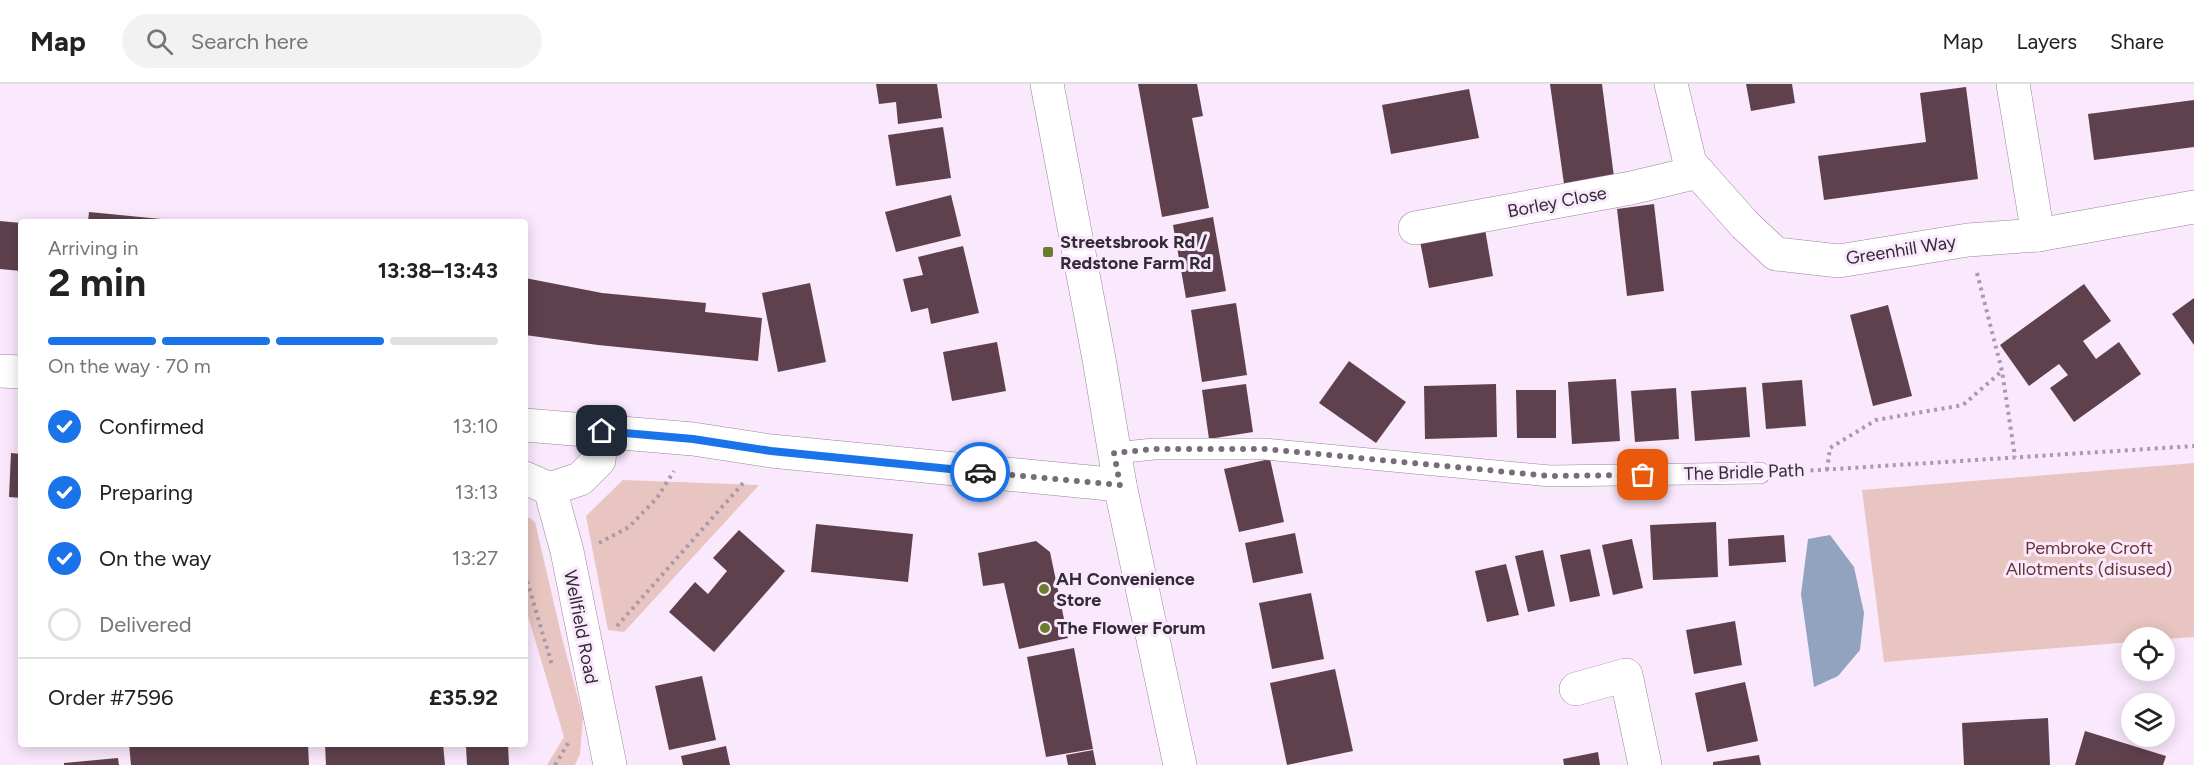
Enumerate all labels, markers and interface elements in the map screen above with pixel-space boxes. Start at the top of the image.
search box [122,14,542,68]
text: Map [30,24,86,58]
icon: search [143,25,176,58]
text: Search here [191,28,308,55]
text: Map [1943,29,1983,54]
text: Layers [2016,29,2077,54]
text: Share [2110,29,2164,54]
street label: Borley Close [1506,182,1609,222]
street label: Greenhill Way [1844,230,1958,270]
place label: Streetsbrook Rd / Redstone Farm Rd [1060,231,1211,274]
text: Arriving in [48,236,138,260]
marker: Streetsbrook Rd / Redstone Farm Rd [1041,245,1055,259]
text: 13:38–13:43 [378,257,498,284]
text: 2 min [48,259,146,306]
text: On the way · 70 m [48,354,211,378]
pin [576,405,627,456]
icon: check [48,410,81,443]
text: Confirmed [99,413,204,440]
text: 13:10 [453,414,498,438]
icon: home [585,414,618,447]
courier [950,442,1010,502]
pin [1617,449,1668,500]
icon: car [964,456,997,489]
icon: bag [1626,458,1659,491]
street label: The Bridle Path [1683,459,1805,485]
icon: check [48,476,81,509]
text: Preparing [99,479,193,506]
text: 13:13 [455,480,498,504]
park label: Pembroke Croft Allotments (disused) [2006,537,2172,580]
icon: check [48,542,81,575]
text: On the way [99,545,211,572]
text: 13:27 [452,546,498,570]
street label: Wellfield Road [559,568,603,686]
place label: AH Convenience Store [1056,568,1195,611]
marker: AH Convenience Store [1037,582,1051,596]
text: Delivered [99,611,192,638]
place label: The Flower Forum [1057,617,1205,639]
marker: The Flower Forum [1038,621,1052,635]
map controls [2121,627,2175,747]
button: locate [2121,627,2175,681]
text: Order #7596 [48,684,174,711]
text: £35.92 [429,684,498,711]
button: layers [2121,693,2175,747]

